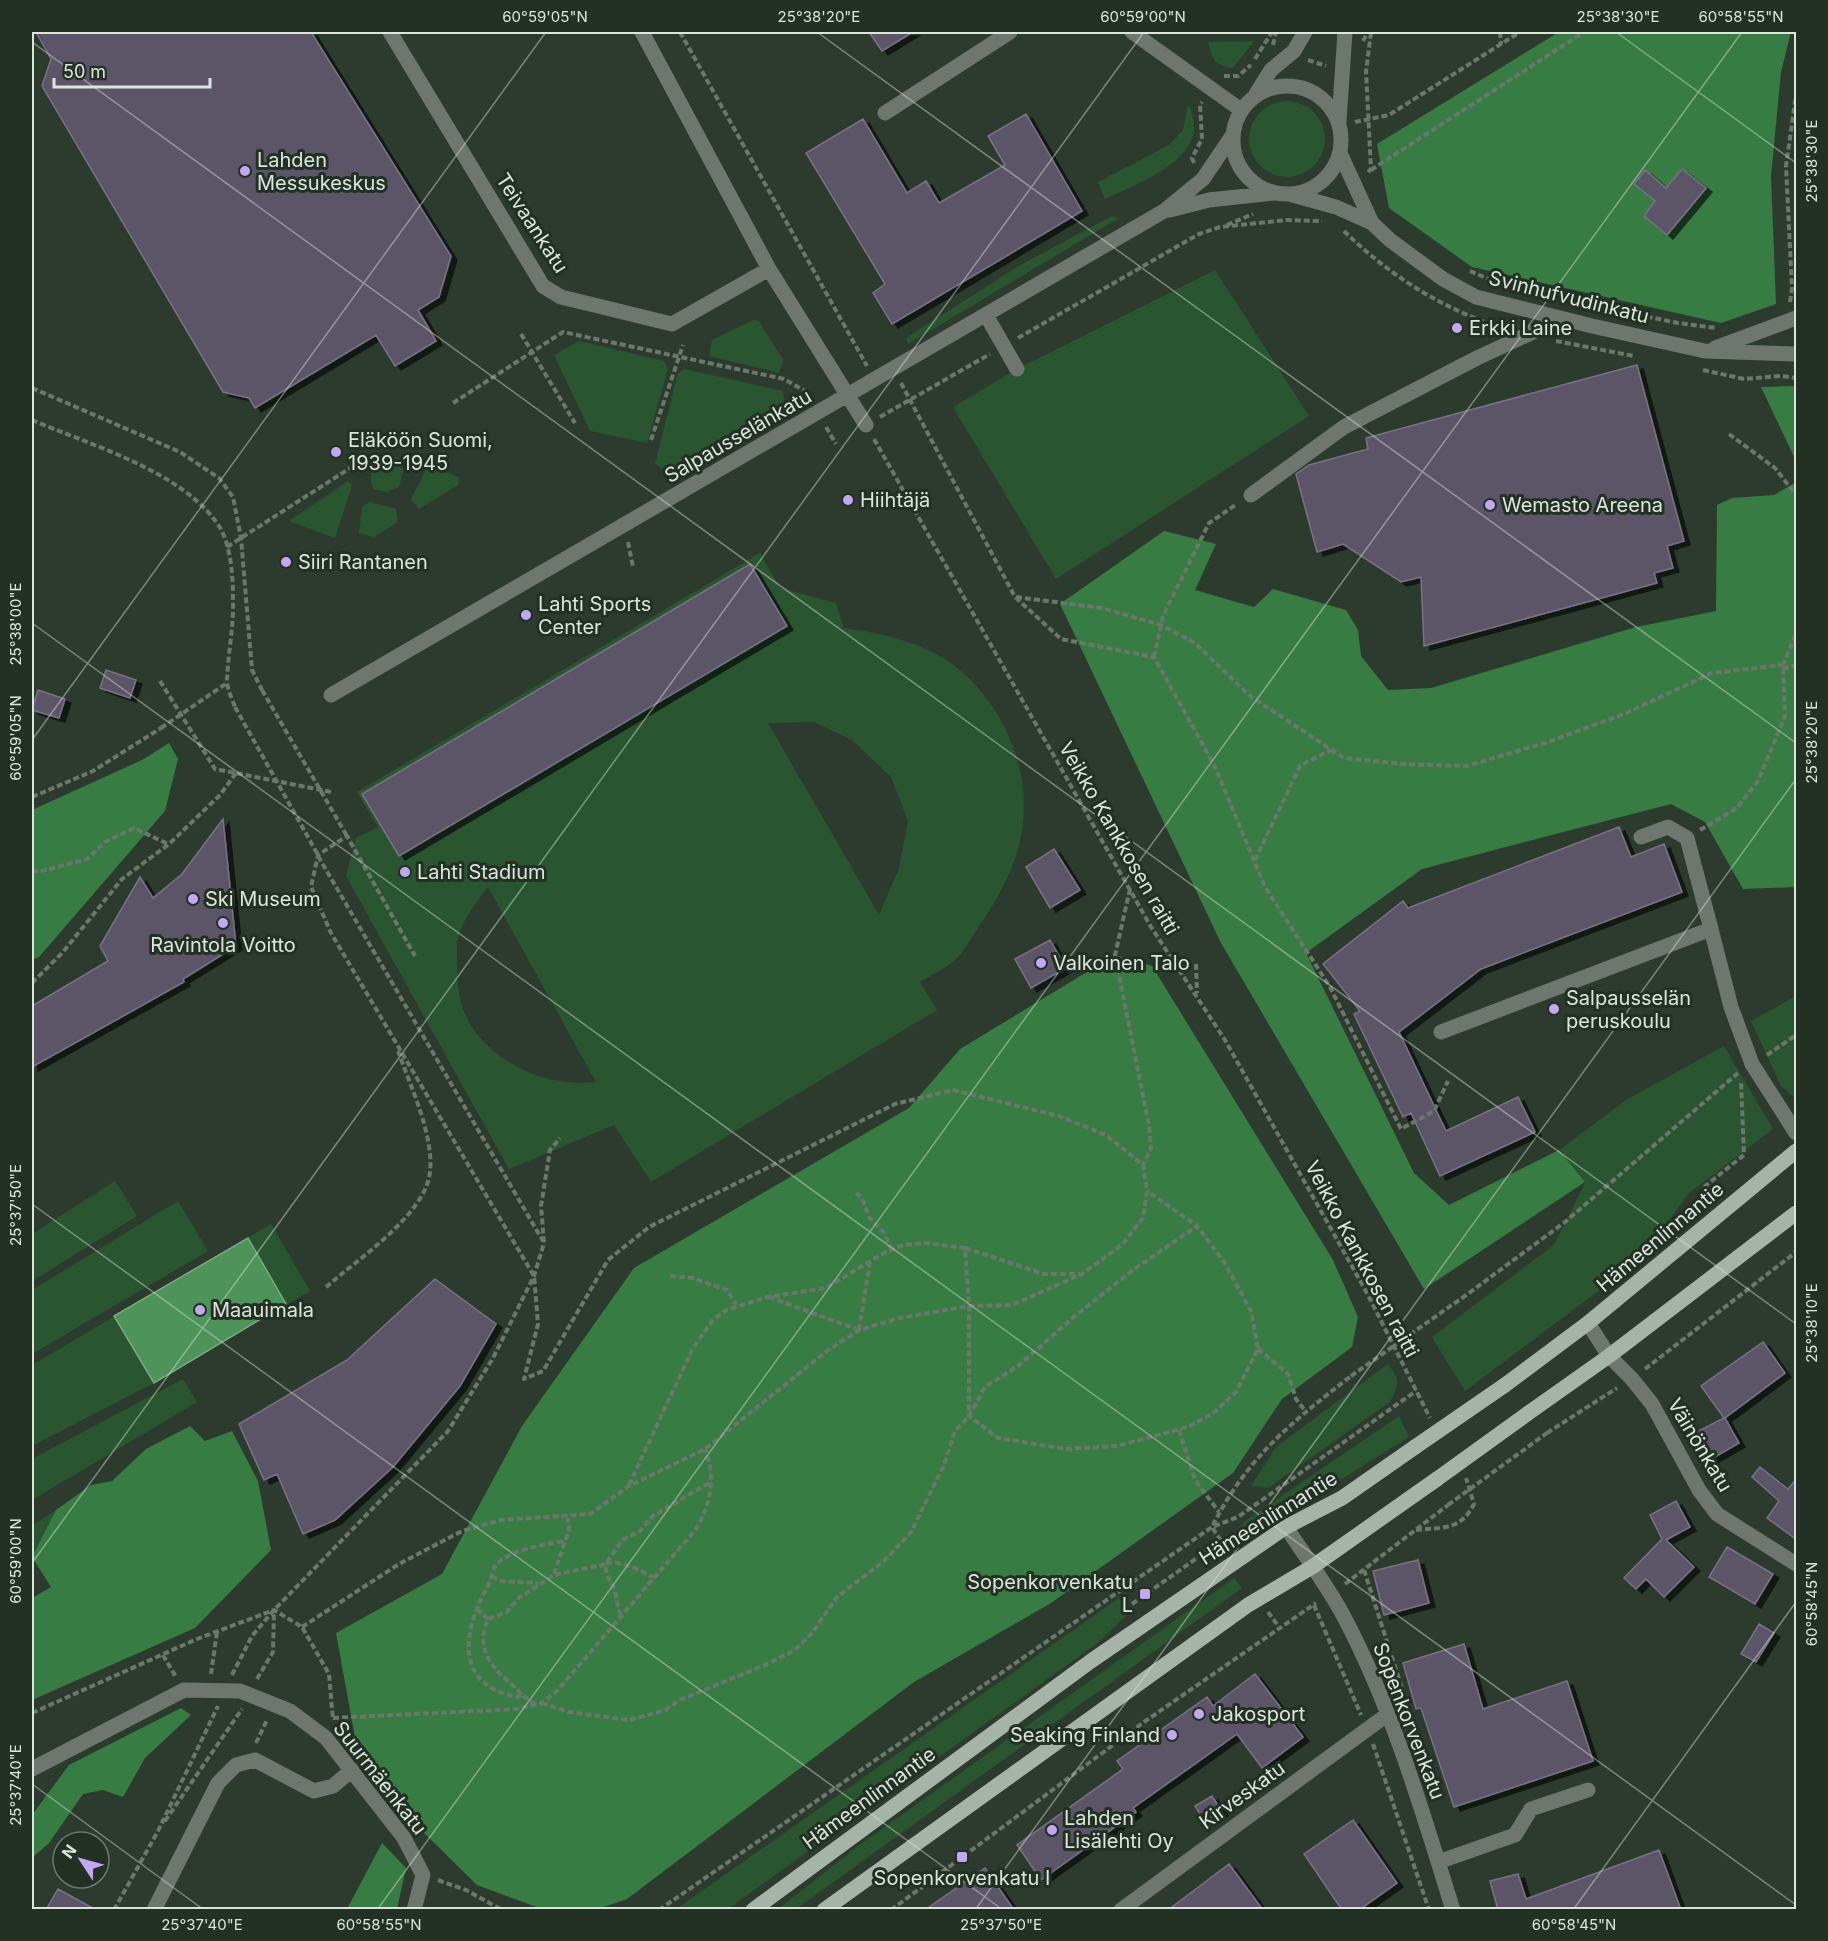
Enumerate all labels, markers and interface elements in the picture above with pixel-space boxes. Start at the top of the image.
text: 60°59'05"N [502,7,588,26]
text: 25°38'20"E [778,7,860,26]
text: 60°59'00"N [1100,7,1186,26]
text: 25°38'30"E [1577,7,1659,26]
text: 60°58'55"N [1698,7,1784,26]
scale bar [54,51,210,89]
text: 50 m [63,61,106,82]
text: 25°38'30"E [1802,120,1821,202]
place label: Lahden Messukeskus [257,148,386,195]
marker: Lahden Messukeskus [238,164,252,178]
street label: Teivaankatu [491,169,573,277]
street label: Svinhufvudinkatu [1486,265,1652,329]
place label: Erkki Laine [1469,316,1572,340]
marker: Erkki Laine [1450,321,1464,335]
street label: Salpausselänkatu [660,384,816,488]
place label: Eläköön Suomi, 1939-1945 [348,428,493,475]
marker: Eläköön Suomi, 1939-1945 [329,445,343,459]
place label: Hiihtäjä [860,488,930,512]
marker: Hiihtäjä [841,493,855,507]
place label: Wemasto Areena [1502,493,1663,517]
marker: Wemasto Areena [1483,498,1497,512]
place label: Siiri Rantanen [298,550,428,574]
marker: Siiri Rantanen [279,555,293,569]
text: 25°38'00"E [6,582,25,666]
place label: Lahti Sports Center [538,592,651,639]
marker: Lahti Sports Center [519,608,533,622]
text: 60°59'05"N [6,695,25,781]
text: 25°38'20"E [1802,701,1821,783]
street label: Veikko Kankkosen raitti [1054,737,1184,939]
place label: Lahti Stadium [417,860,546,884]
marker: Lahti Stadium [398,865,412,879]
place label: Ski Museum [205,887,321,911]
marker: Ski Museum [186,892,200,906]
marker: Ravintola Voitto [216,916,230,930]
place label: Ravintola Voitto [150,933,296,957]
place label: Valkoinen Talo [1053,951,1190,975]
marker: Valkoinen Talo [1034,956,1048,970]
place label: Salpausselän peruskoulu [1566,986,1691,1033]
marker: Salpausselän peruskoulu [1547,1002,1561,1016]
street label: Veikko Kankkosen raitti [1300,1157,1424,1361]
text: 25°37'50"E [6,1164,25,1246]
street label: Hämeenlinnantie [1592,1177,1728,1297]
text: 25°38'10"E [1802,1283,1821,1363]
place label: Maauimala [212,1298,314,1322]
marker: Maauimala [193,1303,207,1317]
street label: Väinönkatu [1663,1394,1737,1496]
street label: Hämeenlinnantie [1195,1466,1341,1570]
text: 60°59'00"N [6,1518,25,1604]
text: 60°58'45"N [1802,1562,1821,1646]
place label: Sopenkorvenkatu L [967,1570,1133,1617]
marker: Sopenkorvenkatu L [1138,1587,1152,1601]
street label: Sopenkorvenkatu [1368,1639,1450,1803]
place label: Jakosport [1211,1702,1306,1726]
marker: Jakosport [1192,1707,1206,1721]
street label: Suurmäenkatu [328,1717,432,1839]
place label: Seaking Finland [1010,1723,1160,1747]
marker: Seaking Finland [1165,1728,1179,1742]
street label: Hämeenlinnantie [798,1742,940,1854]
text: 25°37'40"E [6,1744,25,1826]
street label: Kirveskatu [1194,1756,1290,1834]
place label: Lahden Lisälehti Oy [1064,1806,1174,1853]
marker: Lahden Lisälehti Oy [1045,1823,1059,1837]
north arrow [51,1830,111,1890]
text: N [57,1840,81,1862]
marker: Sopenkorvenkatu I [955,1850,969,1864]
place label: Sopenkorvenkatu I [874,1866,1050,1890]
text: 25°37'40"E [161,1915,243,1934]
text: 60°58'55"N [336,1915,422,1934]
text: 25°37'50"E [960,1915,1042,1934]
text: 60°58'45"N [1532,1915,1616,1934]

